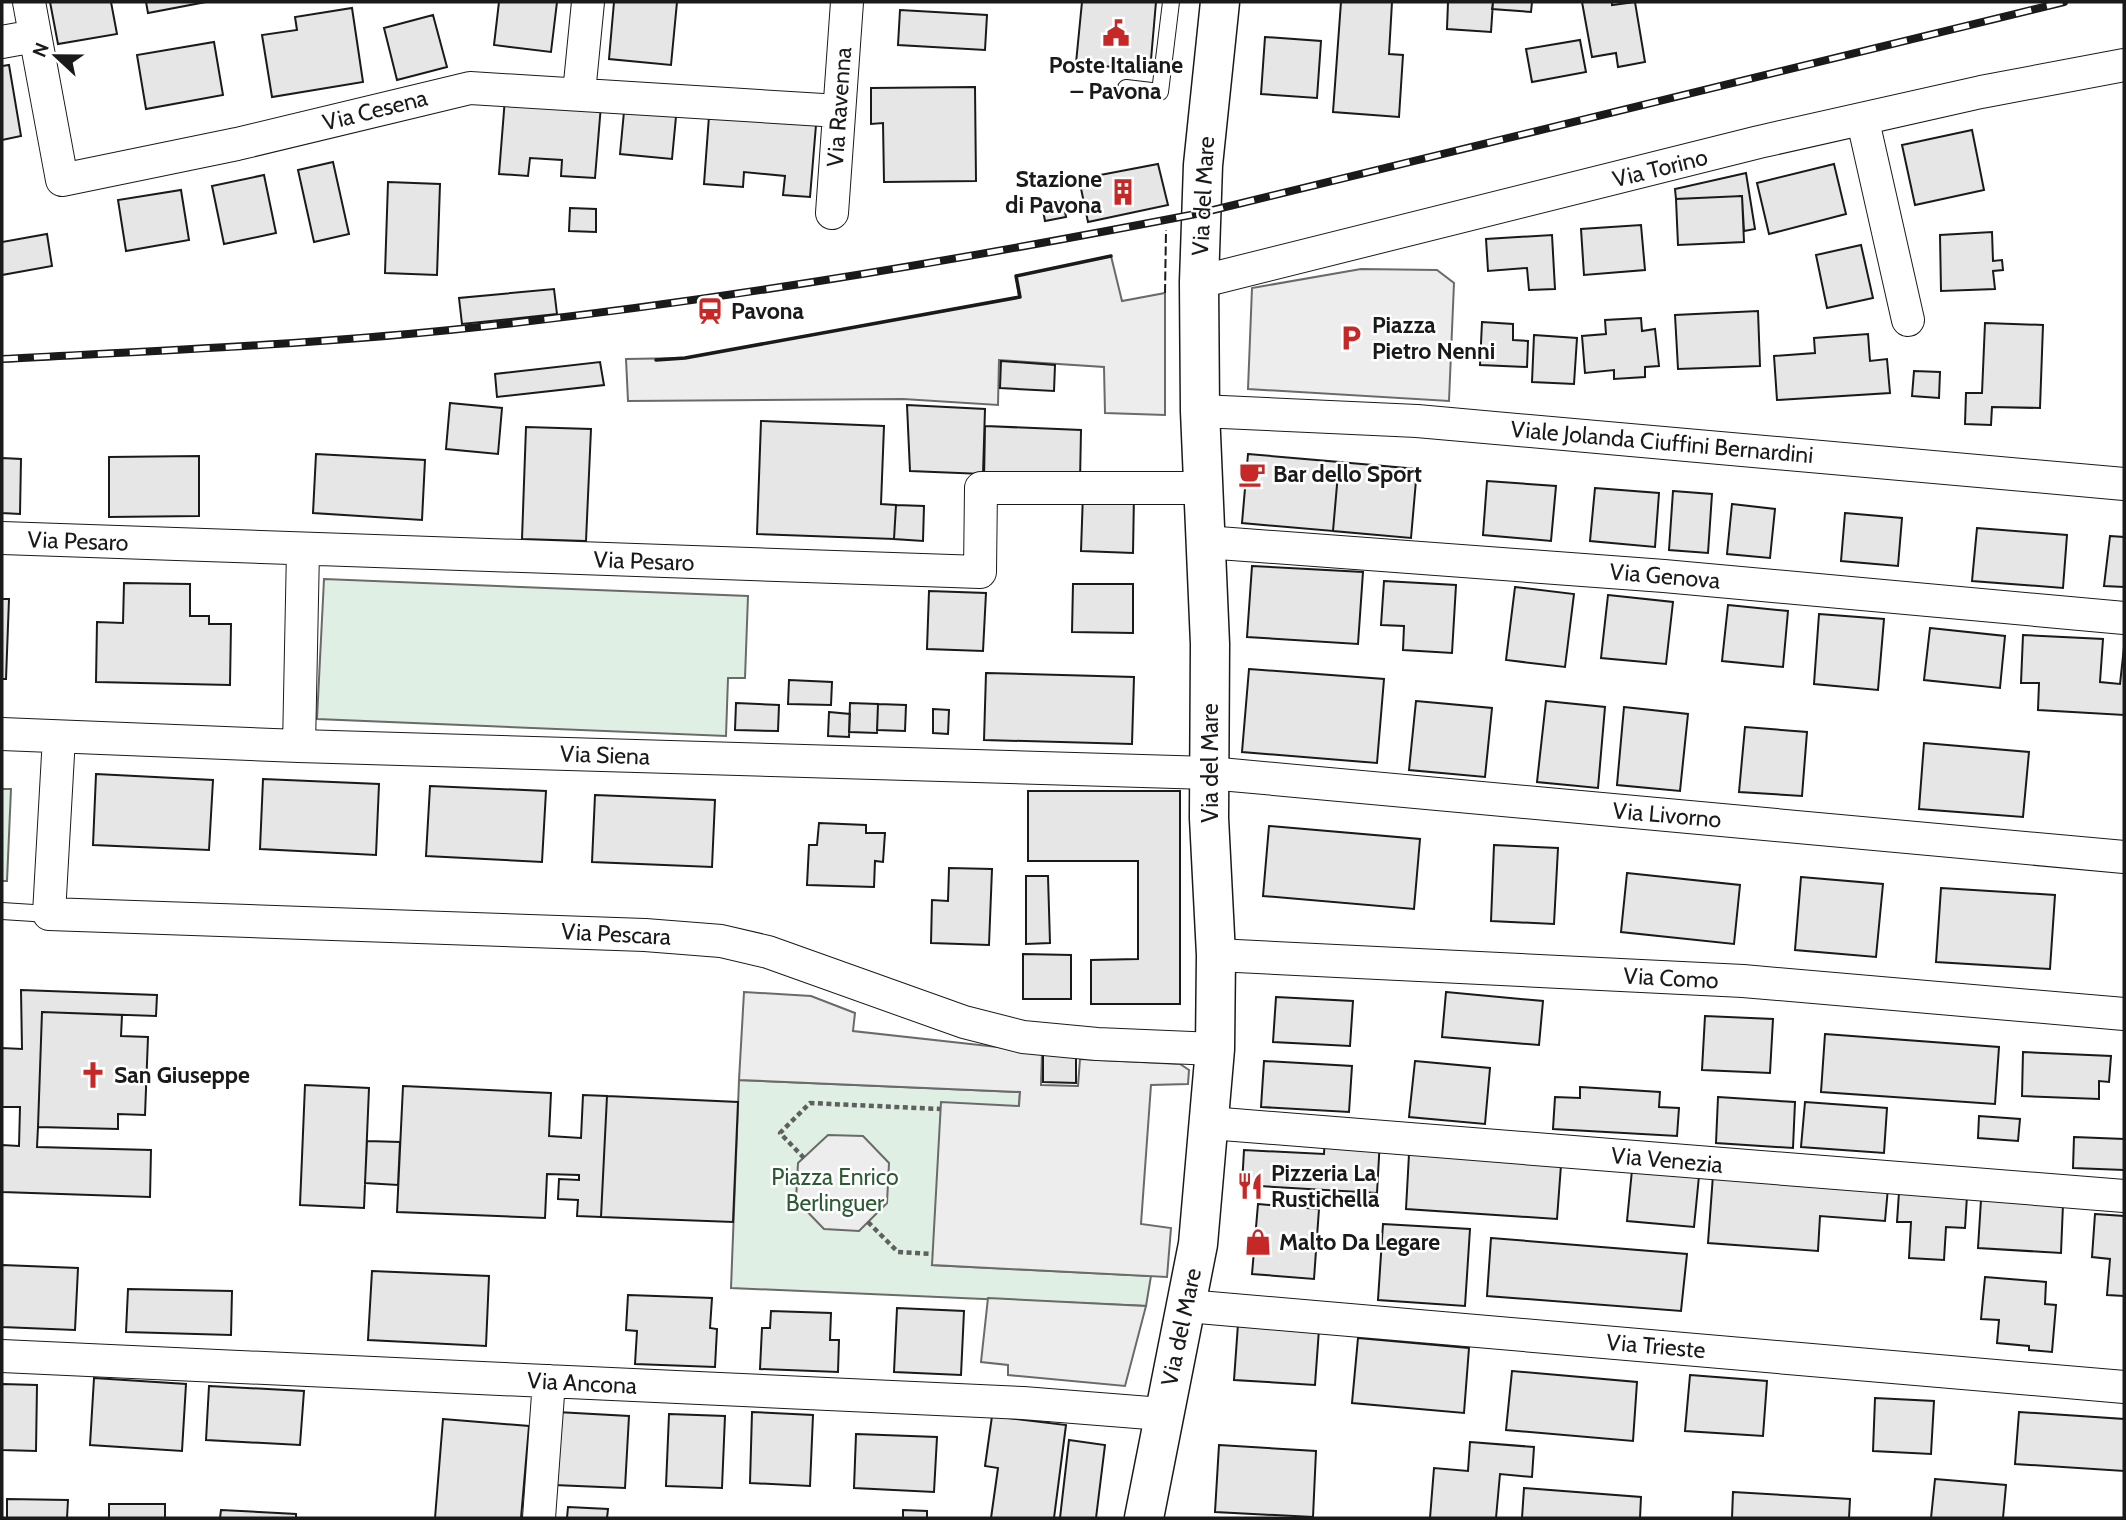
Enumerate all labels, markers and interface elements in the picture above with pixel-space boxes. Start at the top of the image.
public building icon: Poste Italiane – Pavona [1101,18,1131,48]
north arrow [21,21,91,91]
text: N [28,39,54,60]
street label: Via Ravenna [821,46,857,168]
place label: Poste Italiane – Pavona [1049,51,1183,105]
street label: Via Cesena [320,83,430,137]
street label: Via del Mare [1186,135,1220,256]
street label: Via Torino [1610,143,1710,193]
place label: Stazione di Pavona [1005,165,1103,219]
building icon: Stazione di Pavona [1108,177,1138,207]
station icon: Pavona [695,296,725,326]
place label: Pavona [731,297,804,325]
place label: Piazza Pietro Nenni [1372,311,1495,365]
parking icon: Piazza Pietro Nenni [1336,323,1366,353]
street label: Viale Jolanda Ciuffini Bernardini [1510,415,1814,469]
cafe icon: Bar dello Sport [1237,459,1267,489]
place label: Bar dello Sport [1273,460,1422,488]
street label: Via Pesaro [27,525,129,557]
street label: Via Pesaro [593,545,695,577]
street label: Via Genova [1609,557,1721,595]
street label: Via del Mare [1196,703,1224,823]
street label: Via Siena [560,739,650,771]
street label: Via Livorno [1611,796,1723,834]
street label: Via Pescara [560,917,672,951]
street label: Via Como [1623,962,1719,994]
church icon: San Giuseppe [78,1060,108,1090]
place label: San Giuseppe [114,1061,250,1089]
street label: Via Venezia [1610,1141,1724,1179]
place label: Pizzeria La Rustichella [1271,1159,1380,1213]
park label: Piazza Enrico Berlinguer [771,1163,899,1217]
restaurant icon: Pizzeria La Rustichella [1235,1171,1265,1201]
shop icon: Malto Da Legare [1243,1227,1273,1257]
place label: Malto Da Legare [1279,1228,1440,1256]
street label: Via del Mare [1155,1265,1207,1388]
street label: Via Trieste [1605,1328,1707,1364]
street label: Via Ancona [526,1366,638,1400]

